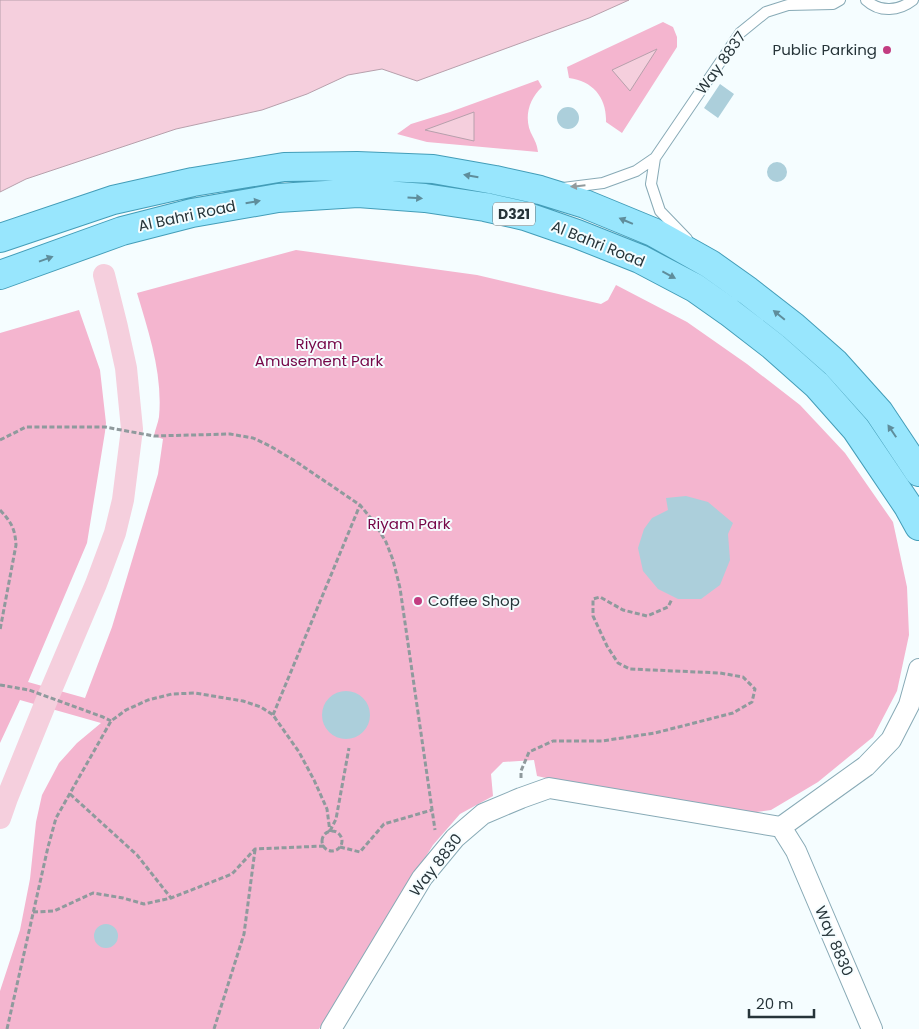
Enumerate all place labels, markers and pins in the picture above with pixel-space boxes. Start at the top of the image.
place label: Public Parking [773,39,877,60]
marker: Public Parking [881,44,893,56]
place label: Coffee Shop [428,590,520,611]
marker: Coffee Shop [412,595,424,607]

